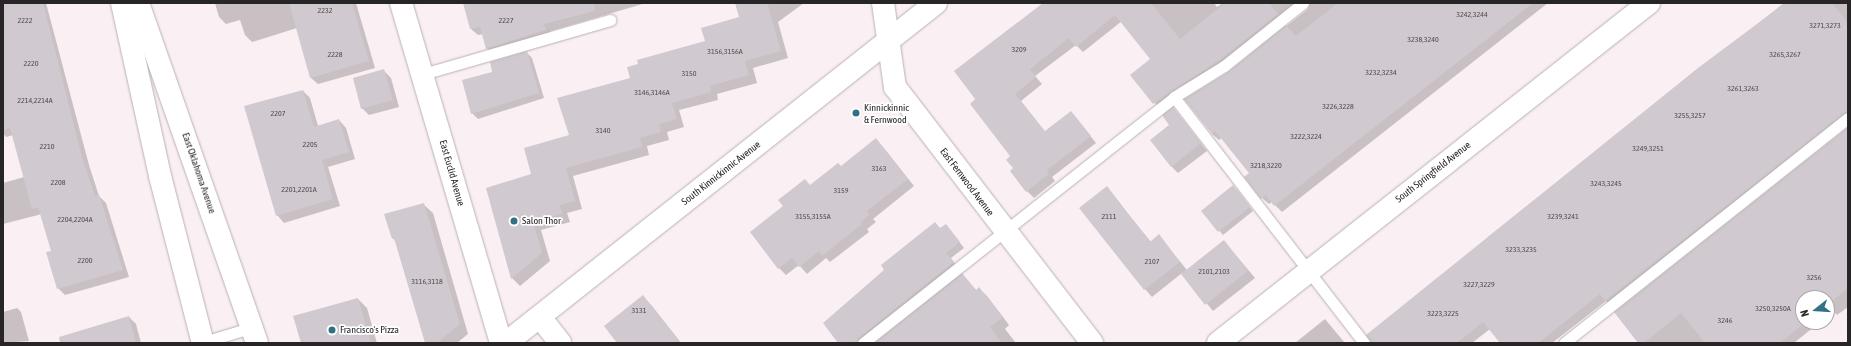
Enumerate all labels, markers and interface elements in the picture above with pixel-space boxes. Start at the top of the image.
house number: 2232 [317,6,333,16]
house number: 3242,3244 [1456,10,1488,20]
house number: 2222 [17,16,33,26]
house number: 2227 [498,16,514,26]
house number: 3271,3273 [1809,21,1841,31]
house number: 3238,3240 [1407,35,1439,45]
house number: 3209 [1011,45,1027,55]
house number: 3156,3156A [707,47,743,57]
house number: 2228 [327,50,343,60]
house number: 3265,3267 [1769,50,1801,60]
house number: 2220 [23,59,39,69]
house number: 3232,3234 [1365,68,1397,78]
house number: 3150 [681,69,697,79]
house number: 3261,3263 [1727,84,1759,94]
house number: 3146,3146A [634,88,670,98]
house number: 2214,2214A [17,96,53,106]
place label: Kinnickinnic & Fernwood [864,101,909,124]
house number: 3226,3228 [1322,102,1354,112]
marker: Kinnickinnic & Fernwood [851,108,861,118]
house number: 2207 [270,109,286,119]
house number: 3255,3257 [1674,111,1706,121]
house number: 3140 [595,126,611,136]
street label: East Oklahoma Avenue [180,131,218,215]
house number: 3222,3224 [1290,132,1322,142]
street label: South Kinnickinnic Avenue [679,138,763,208]
street label: East Euclid Avenue [437,139,467,207]
street label: South Springfield Avenue [1393,139,1473,205]
house number: 2205 [302,140,318,150]
house number: 2210 [39,142,55,152]
house number: 3249,3251 [1632,144,1664,154]
street label: East Fernwood Avenue [938,146,996,218]
house number: 3218,3220 [1250,161,1282,171]
house number: 3163 [871,164,887,174]
house number: 2208 [50,178,66,188]
house number: 3243,3245 [1590,179,1622,189]
house number: 2201,2201A [281,185,317,195]
house number: 3159 [833,186,849,196]
house number: 3155,3155A [795,212,831,222]
house number: 2111 [1101,212,1117,222]
house number: 3239,3241 [1547,212,1579,222]
house number: 2204,2204A [57,215,93,225]
place label: Salon Thor [522,215,561,227]
marker: Salon Thor [509,216,519,226]
house number: 3233,3235 [1505,245,1537,255]
house number: 2200 [77,256,93,266]
house number: 2107 [1144,257,1160,267]
house number: 2101,2103 [1198,267,1230,277]
house number: 3256 [1806,273,1822,283]
house number: 3116,3118 [411,277,443,287]
house number: 3227,3229 [1463,280,1495,290]
north arrow [1795,290,1835,330]
house number: 3250,3250A [1755,304,1791,314]
house number: 3131 [631,306,647,316]
text: N [1798,308,1811,318]
house number: 3223,3225 [1427,309,1459,319]
house number: 3246 [1717,316,1733,326]
place label: Francisco's Pizza [340,324,399,336]
marker: Francisco's Pizza [327,325,337,335]

